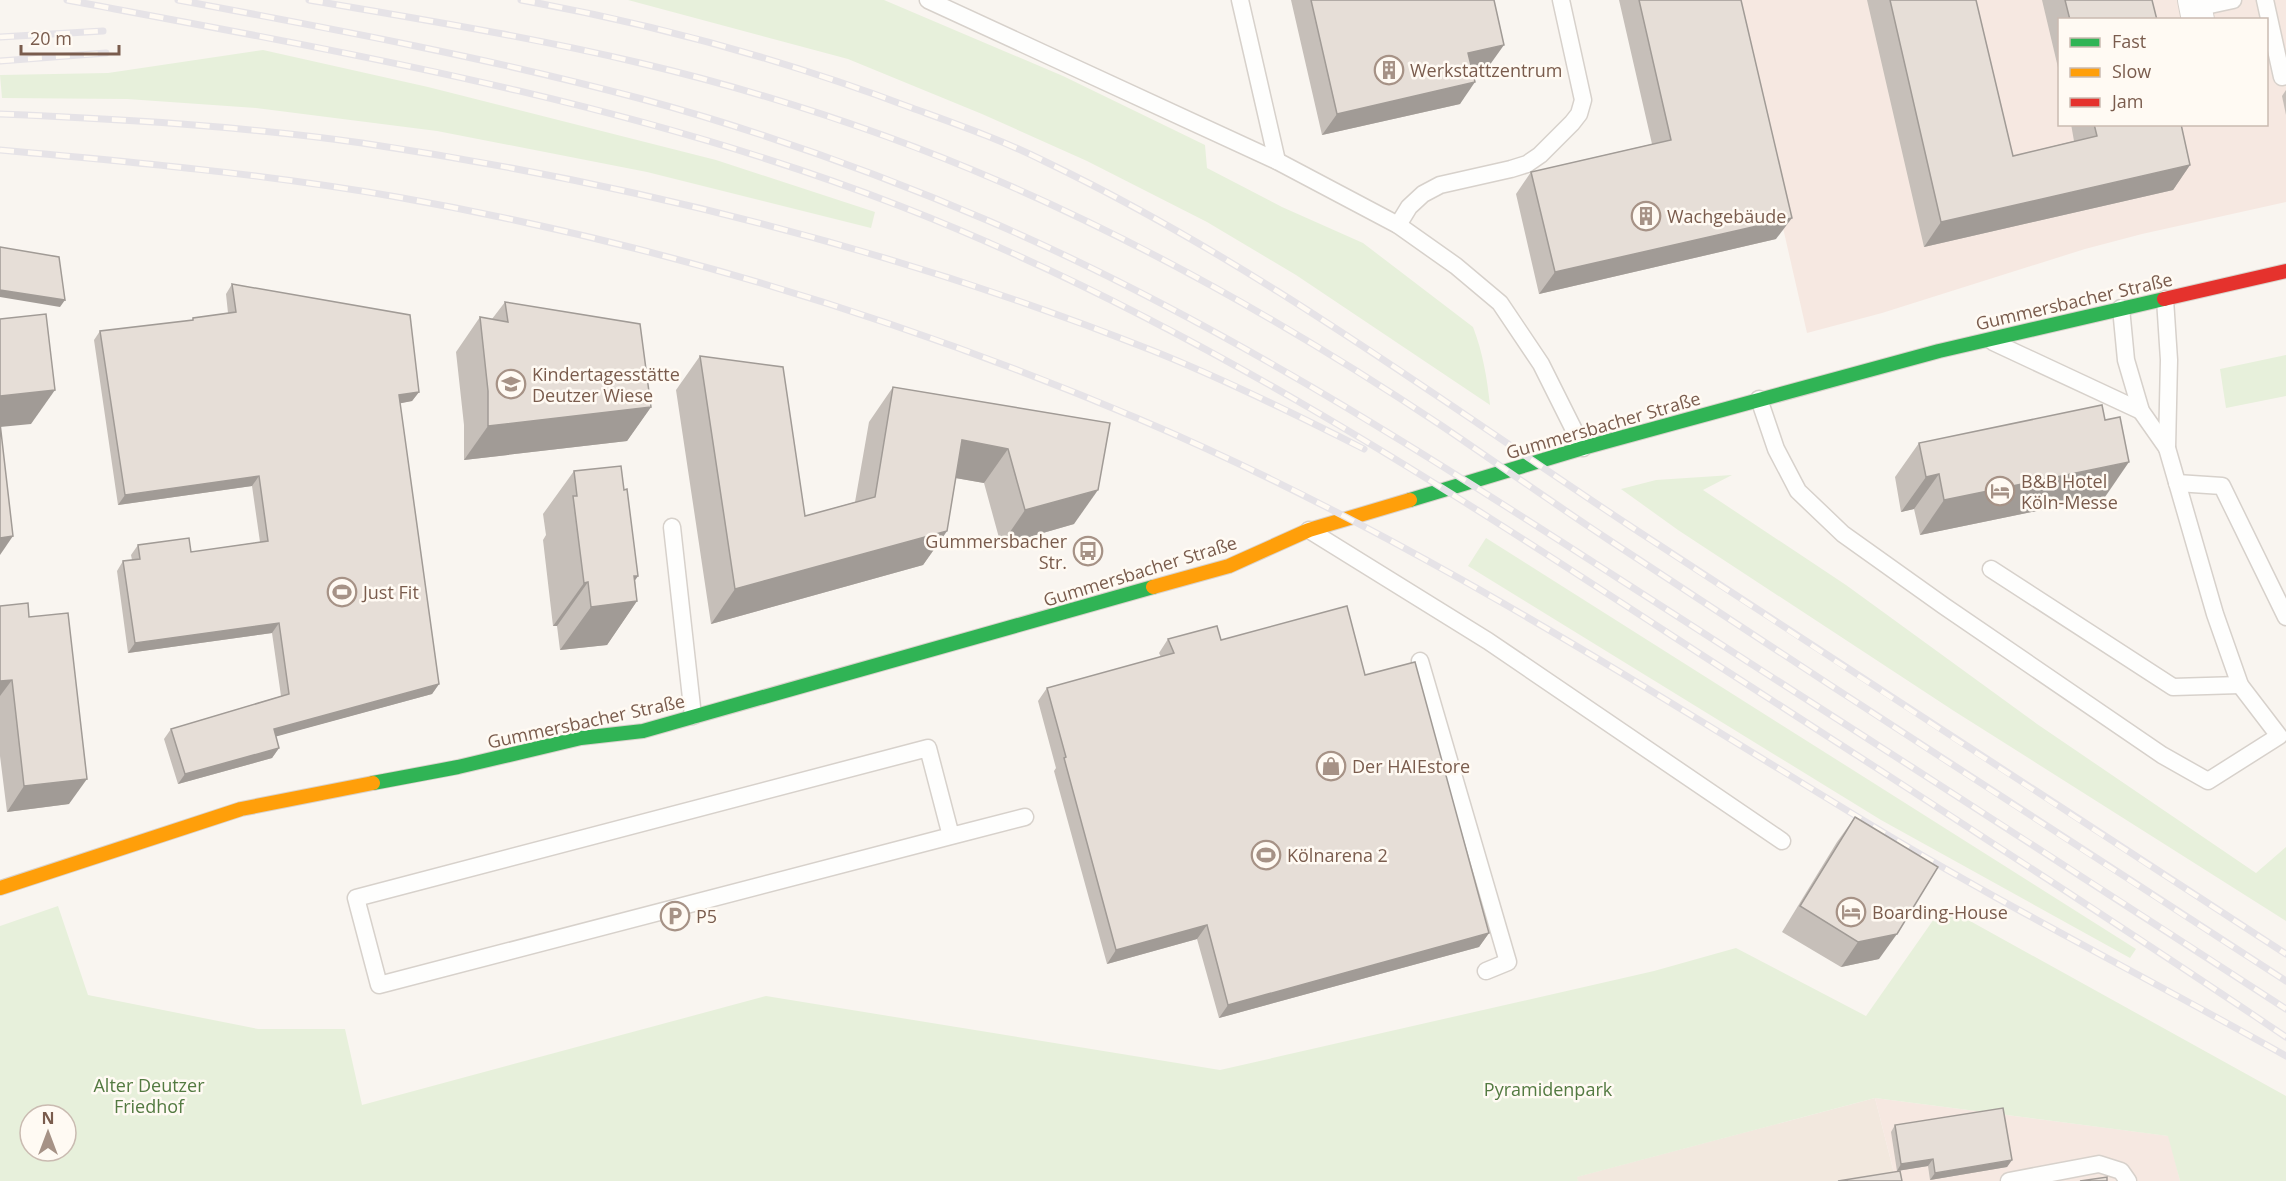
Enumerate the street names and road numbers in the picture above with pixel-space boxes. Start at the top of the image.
street label: Gummersbacher Straße [1973,267,2175,335]
street label: Gummersbacher Straße [1503,386,1703,464]
street label: Gummersbacher Straße [1040,530,1240,612]
street label: Gummersbacher Straße [485,688,687,754]

